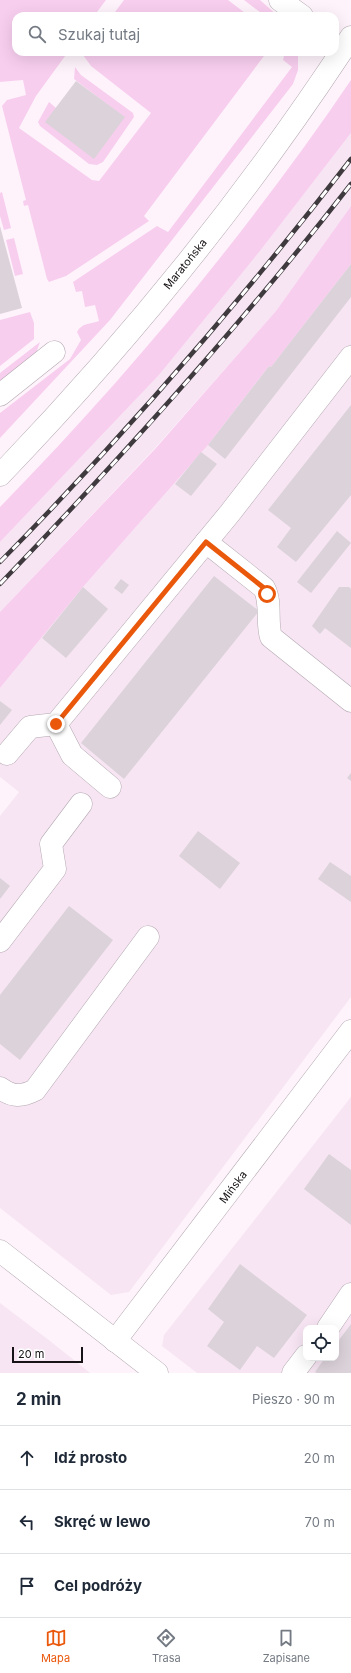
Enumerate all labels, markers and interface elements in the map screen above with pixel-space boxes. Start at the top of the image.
search box [12,12,339,56]
icon: search [26,23,48,45]
text: Szukaj tutaj [58,25,140,44]
street label: Maratońska [160,236,210,292]
route start [258,585,276,603]
route end [47,715,65,733]
street label: Mińska [216,1168,250,1206]
map controls [303,1325,339,1361]
button: locate [303,1325,339,1361]
scale bar [12,1345,83,1364]
text: 20 m [18,1347,44,1361]
text: 2 min [16,1389,61,1409]
text: Pieszo · 90 m [252,1391,335,1407]
icon: ahead [16,1447,38,1469]
text: Idź prosto [54,1448,127,1467]
text: 20 m [304,1450,335,1466]
icon: left [16,1511,38,1533]
text: Skręć w lewo [54,1512,150,1531]
text: 70 m [305,1514,335,1530]
icon: arrive [16,1575,38,1597]
text: Cel podróży [54,1576,142,1595]
tab: Mapa [41,1627,70,1665]
tab: Trasa [152,1627,181,1665]
tab: Zapisane [263,1627,310,1665]

